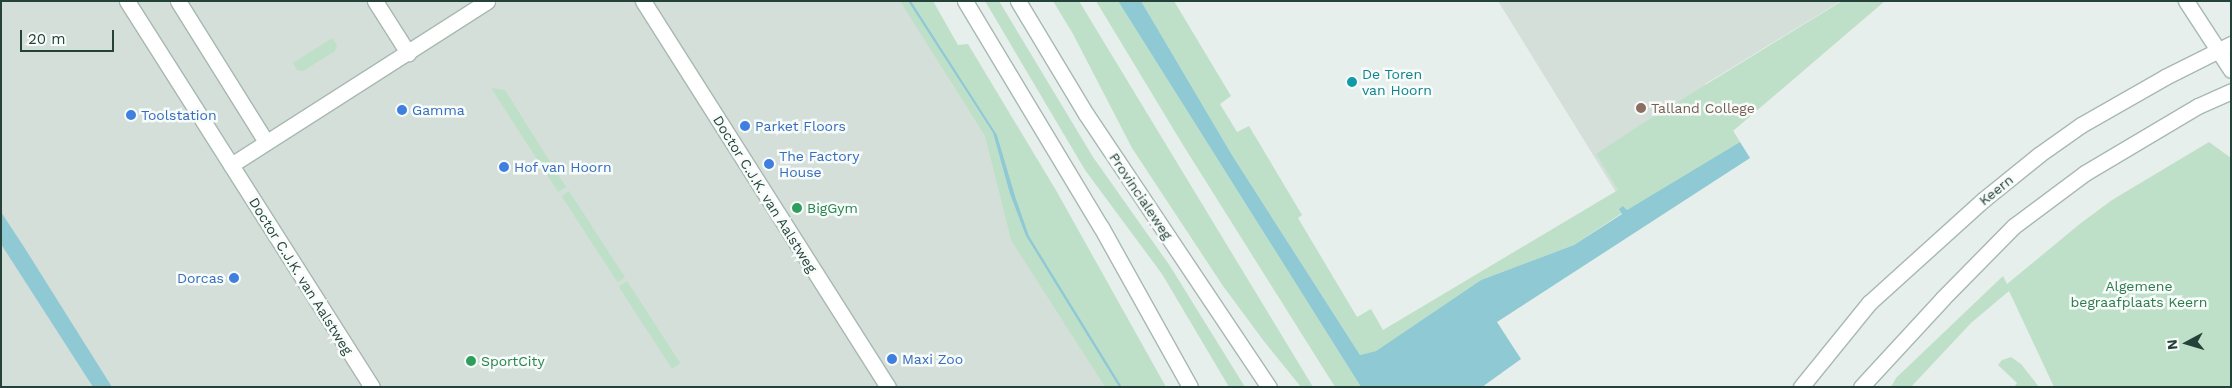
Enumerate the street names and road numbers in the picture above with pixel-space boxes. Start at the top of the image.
street label: Doctor C.J.K. van Aalstweg [709,112,821,276]
street label: Provincialeweg [1106,150,1176,242]
street label: Keern [1976,171,2016,209]
street label: Doctor C.J.K. van Aalstweg [245,194,357,358]

